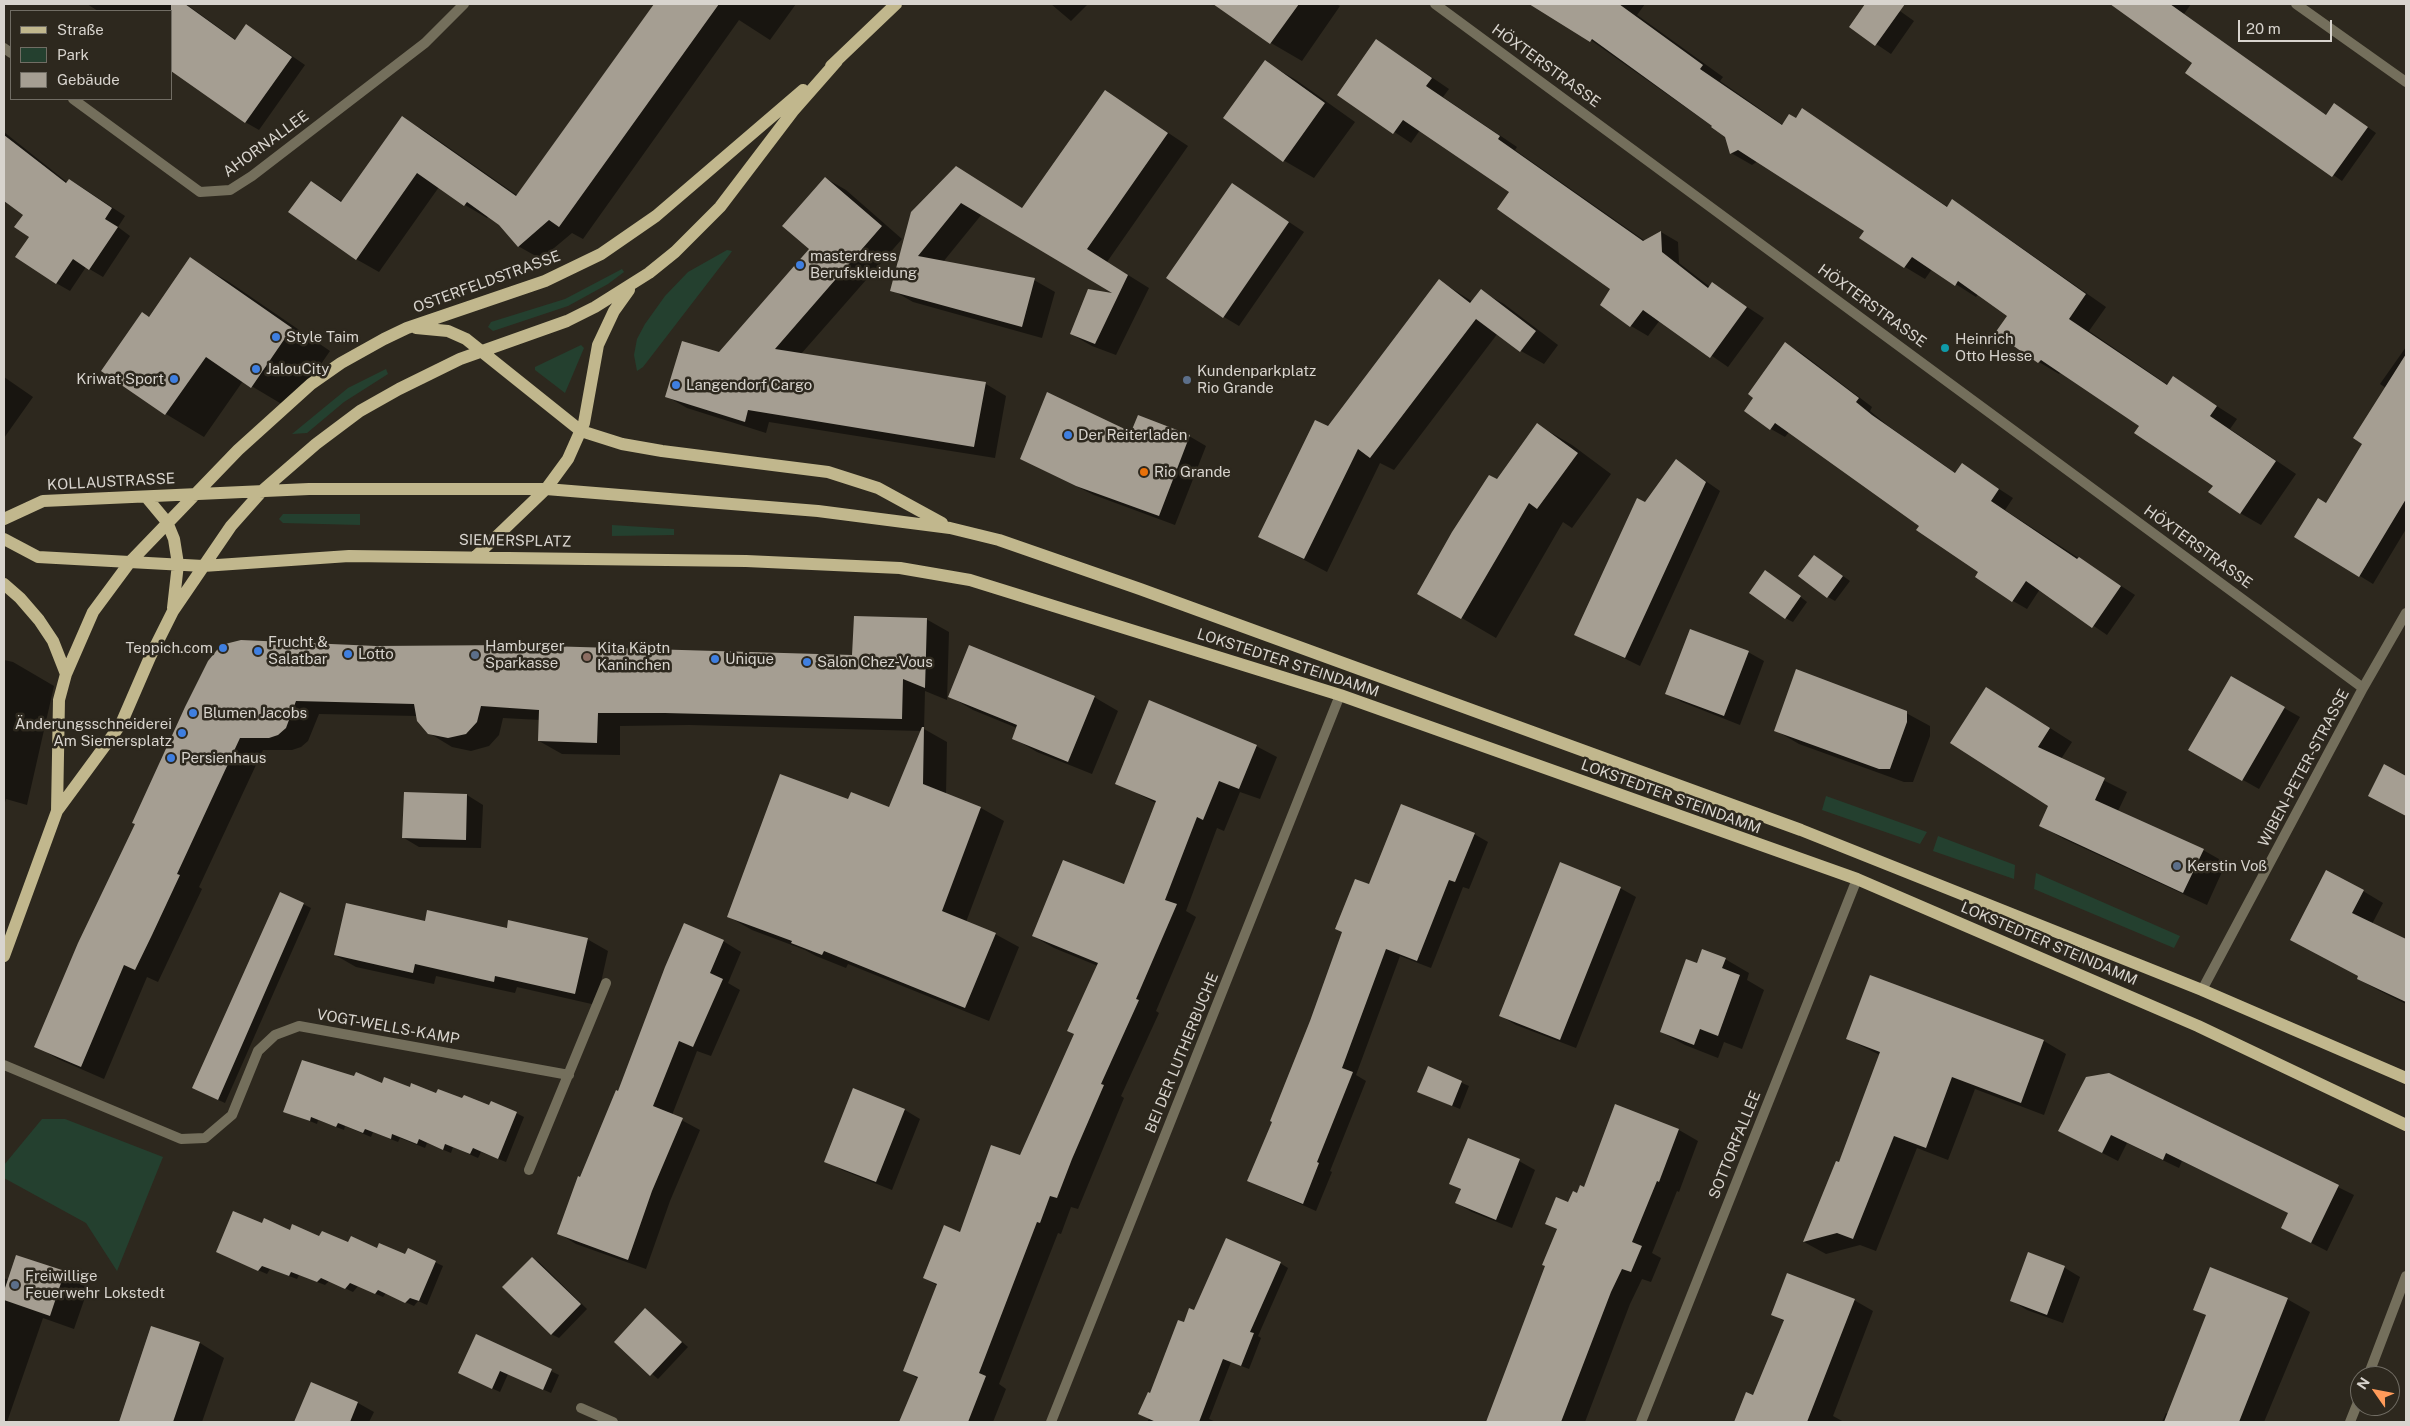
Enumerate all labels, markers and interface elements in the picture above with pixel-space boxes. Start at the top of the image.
legend [10,10,172,100]
scale bar [2240,10,2334,42]
text: 20 m [2246,20,2281,37]
text: Straße [57,21,104,38]
street label: HÖXTERSTRASSE [1488,21,1604,111]
text: Park [57,46,89,63]
text: Gebäude [57,71,120,88]
street label: AHORNALLEE [220,107,312,181]
street label: OSTERFELDSTRASSE [411,247,563,317]
place label: masterdress Berufskleidung [810,247,917,282]
marker: masterdress Berufskleidung [794,259,806,271]
street label: HÖXTERSTRASSE [1814,261,1930,351]
place label: Style Taim [286,328,359,346]
place label: Heinrich Otto Hesse [1955,330,2032,365]
marker: Style Taim [270,331,282,343]
marker: Heinrich Otto Hesse [1939,342,1951,354]
place label: JalouCity [266,360,329,378]
place label: Kundenparkplatz Rio Grande [1197,362,1316,397]
marker: JalouCity [250,363,262,375]
place label: Kriwat Sport [76,370,164,388]
marker: Kriwat Sport [168,373,180,385]
marker: Kundenparkplatz Rio Grande [1181,374,1193,386]
place label: Langendorf Cargo [686,376,812,394]
marker: Langendorf Cargo [670,379,682,391]
place label: Der Reiterladen [1078,426,1187,444]
marker: Der Reiterladen [1062,429,1074,441]
place label: Rio Grande [1154,463,1231,481]
marker: Rio Grande [1138,466,1150,478]
street label: KOLLAUSTRASSE [47,470,175,494]
street label: HÖXTERSTRASSE [2140,502,2256,592]
street label: SIEMERSPLATZ [459,531,571,551]
street label: LOKSTEDTER STEINDAMM [1195,625,1381,701]
place label: Frucht & Salatbar [268,633,328,668]
place label: Hamburger Sparkasse [485,637,565,672]
place label: Teppich.com [125,639,213,657]
place label: Kita Käptn Kaninchen [597,639,670,674]
marker: Teppich.com [217,642,229,654]
marker: Frucht & Salatbar [252,645,264,657]
place label: Lotto [358,645,394,663]
marker: Lotto [342,648,354,660]
marker: Hamburger Sparkasse [469,649,481,661]
place label: Unique [725,650,774,668]
marker: Kita Käptn Kaninchen [581,651,593,663]
marker: Unique [709,653,721,665]
place label: Salon Chez-Vous [817,653,933,671]
marker: Salon Chez-Vous [801,656,813,668]
street label: WIBEN-PETER-STRASSE [2255,686,2353,850]
place label: Blumen Jacobs [203,704,307,722]
marker: Blumen Jacobs [187,707,199,719]
place label: Änderungsschneiderei Am Siemersplatz [15,715,172,750]
marker: Änderungsschneiderei Am Siemersplatz [176,727,188,739]
place label: Persienhaus [181,749,266,767]
marker: Persienhaus [165,752,177,764]
street label: LOKSTEDTER STEINDAMM [1579,756,1763,838]
place label: Kerstin Voß [2187,857,2267,875]
marker: Kerstin Voß [2171,860,2183,872]
street label: LOKSTEDTER STEINDAMM [1958,899,2140,989]
street label: BEI DER LUTHERBUCHE [1142,970,1222,1136]
street label: VOGT-WELLS-KAMP [315,1006,461,1048]
street label: SOTTORFALLEE [1705,1088,1765,1202]
place label: Freiwillige Feuerwehr Lokstedt [25,1267,165,1302]
marker: Freiwillige Feuerwehr Lokstedt [9,1279,21,1291]
north arrow [2350,1366,2400,1416]
text: N [2354,1374,2373,1392]

